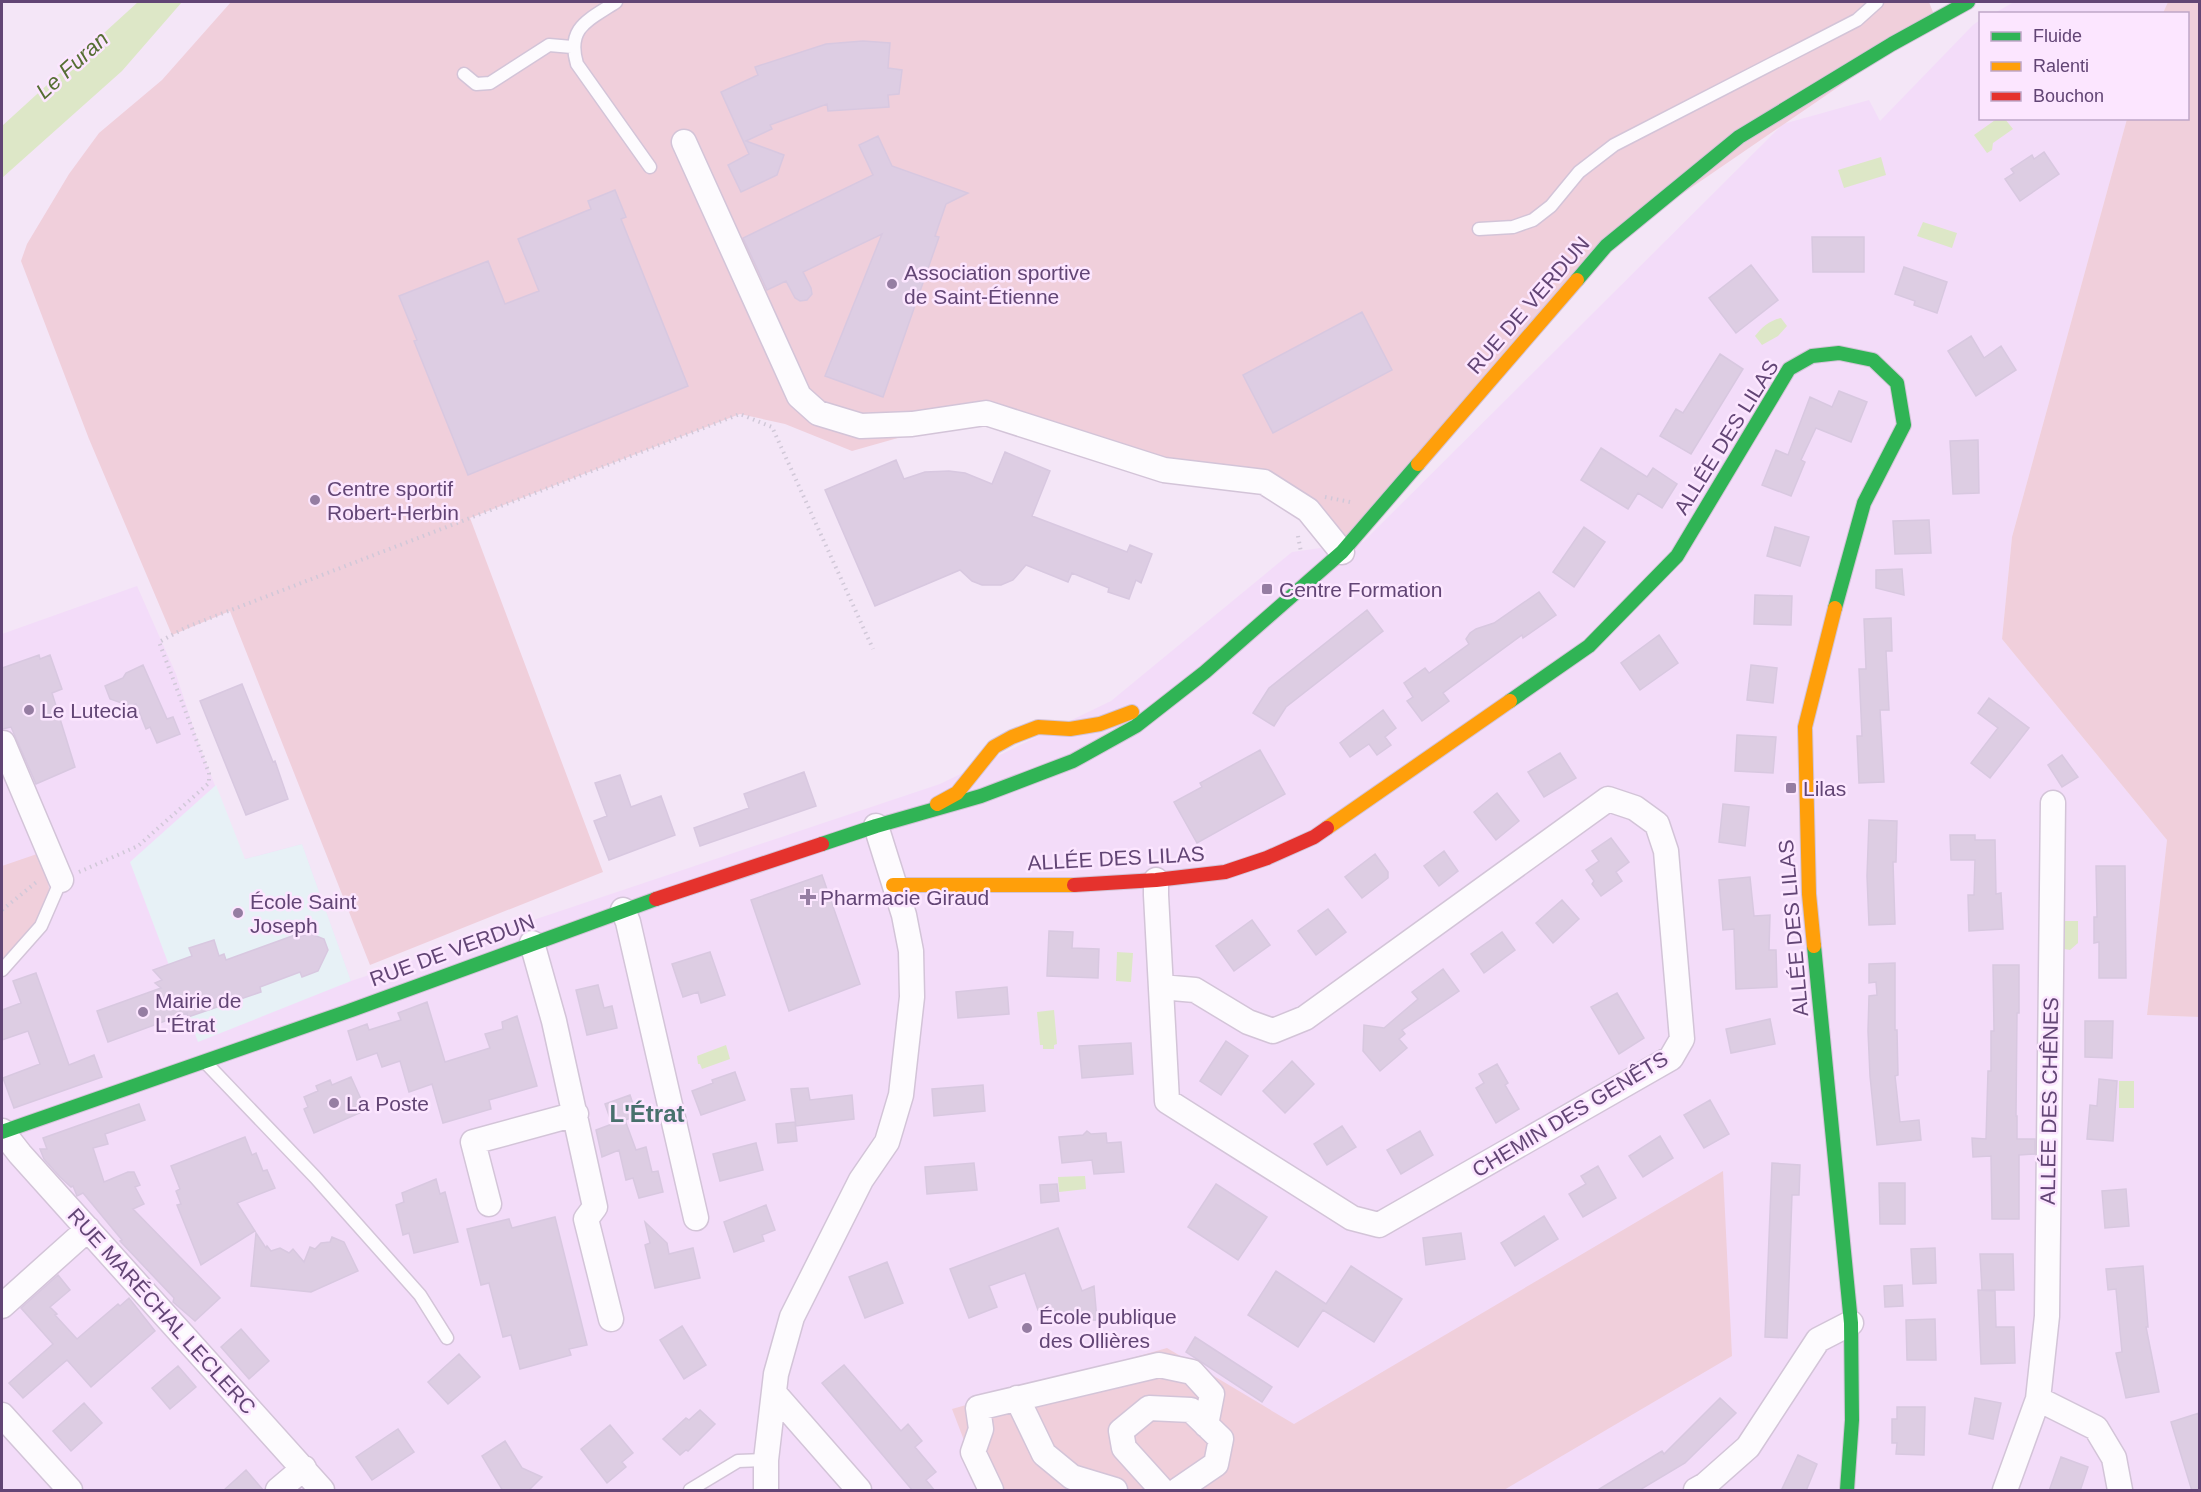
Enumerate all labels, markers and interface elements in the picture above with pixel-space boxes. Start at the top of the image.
legend [1979,12,2189,120]
water label: Le Furan [31,26,113,104]
text: Fluide [2033,26,2082,46]
text: Ralenti [2033,56,2089,76]
text: Bouchon [2033,86,2104,106]
street label: RUE DE VERDUN [1462,232,1594,378]
place label: Association sportive de Saint-Étienne [904,261,1091,308]
marker: Association sportive de Saint-Étienne [885,277,899,291]
street label: ALLÉE DES LILAS [1669,356,1783,518]
place label: Centre sportif Robert-Herbin [327,477,459,524]
marker: Centre sportif Robert-Herbin [308,493,322,507]
place label: Centre Formation [1279,578,1442,601]
marker: Centre Formation [1260,582,1274,596]
place label: Le Lutecia [41,699,138,722]
marker: Le Lutecia [22,703,36,717]
place label: Lilas [1803,777,1846,800]
marker: Lilas [1784,781,1798,795]
street label: ALLÉE DES LILAS [1774,839,1812,1017]
street label: ALLÉE DES LILAS [1027,842,1205,874]
place label: Pharmacie Giraud [820,886,989,909]
place label: École Saint Joseph [250,890,356,937]
marker: Pharmacie Giraud [801,890,815,904]
marker: École Saint Joseph [231,906,245,920]
street label: RUE DE VERDUN [366,909,538,991]
place label: Mairie de L'Étrat [155,989,241,1036]
street label: ALLÉE DES CHÊNES [2036,997,2062,1205]
marker: Mairie de L'Étrat [136,1005,150,1019]
street label: CHEMIN DES GENÊTS [1468,1046,1672,1182]
place label: La Poste [346,1092,429,1115]
marker: La Poste [327,1096,341,1110]
district label: L'Étrat [609,1100,685,1127]
street label: RUE MARÉCHAL LECLERC [64,1203,260,1419]
place label: École publique des Ollières [1039,1305,1177,1352]
marker: École publique des Ollières [1020,1321,1034,1335]

